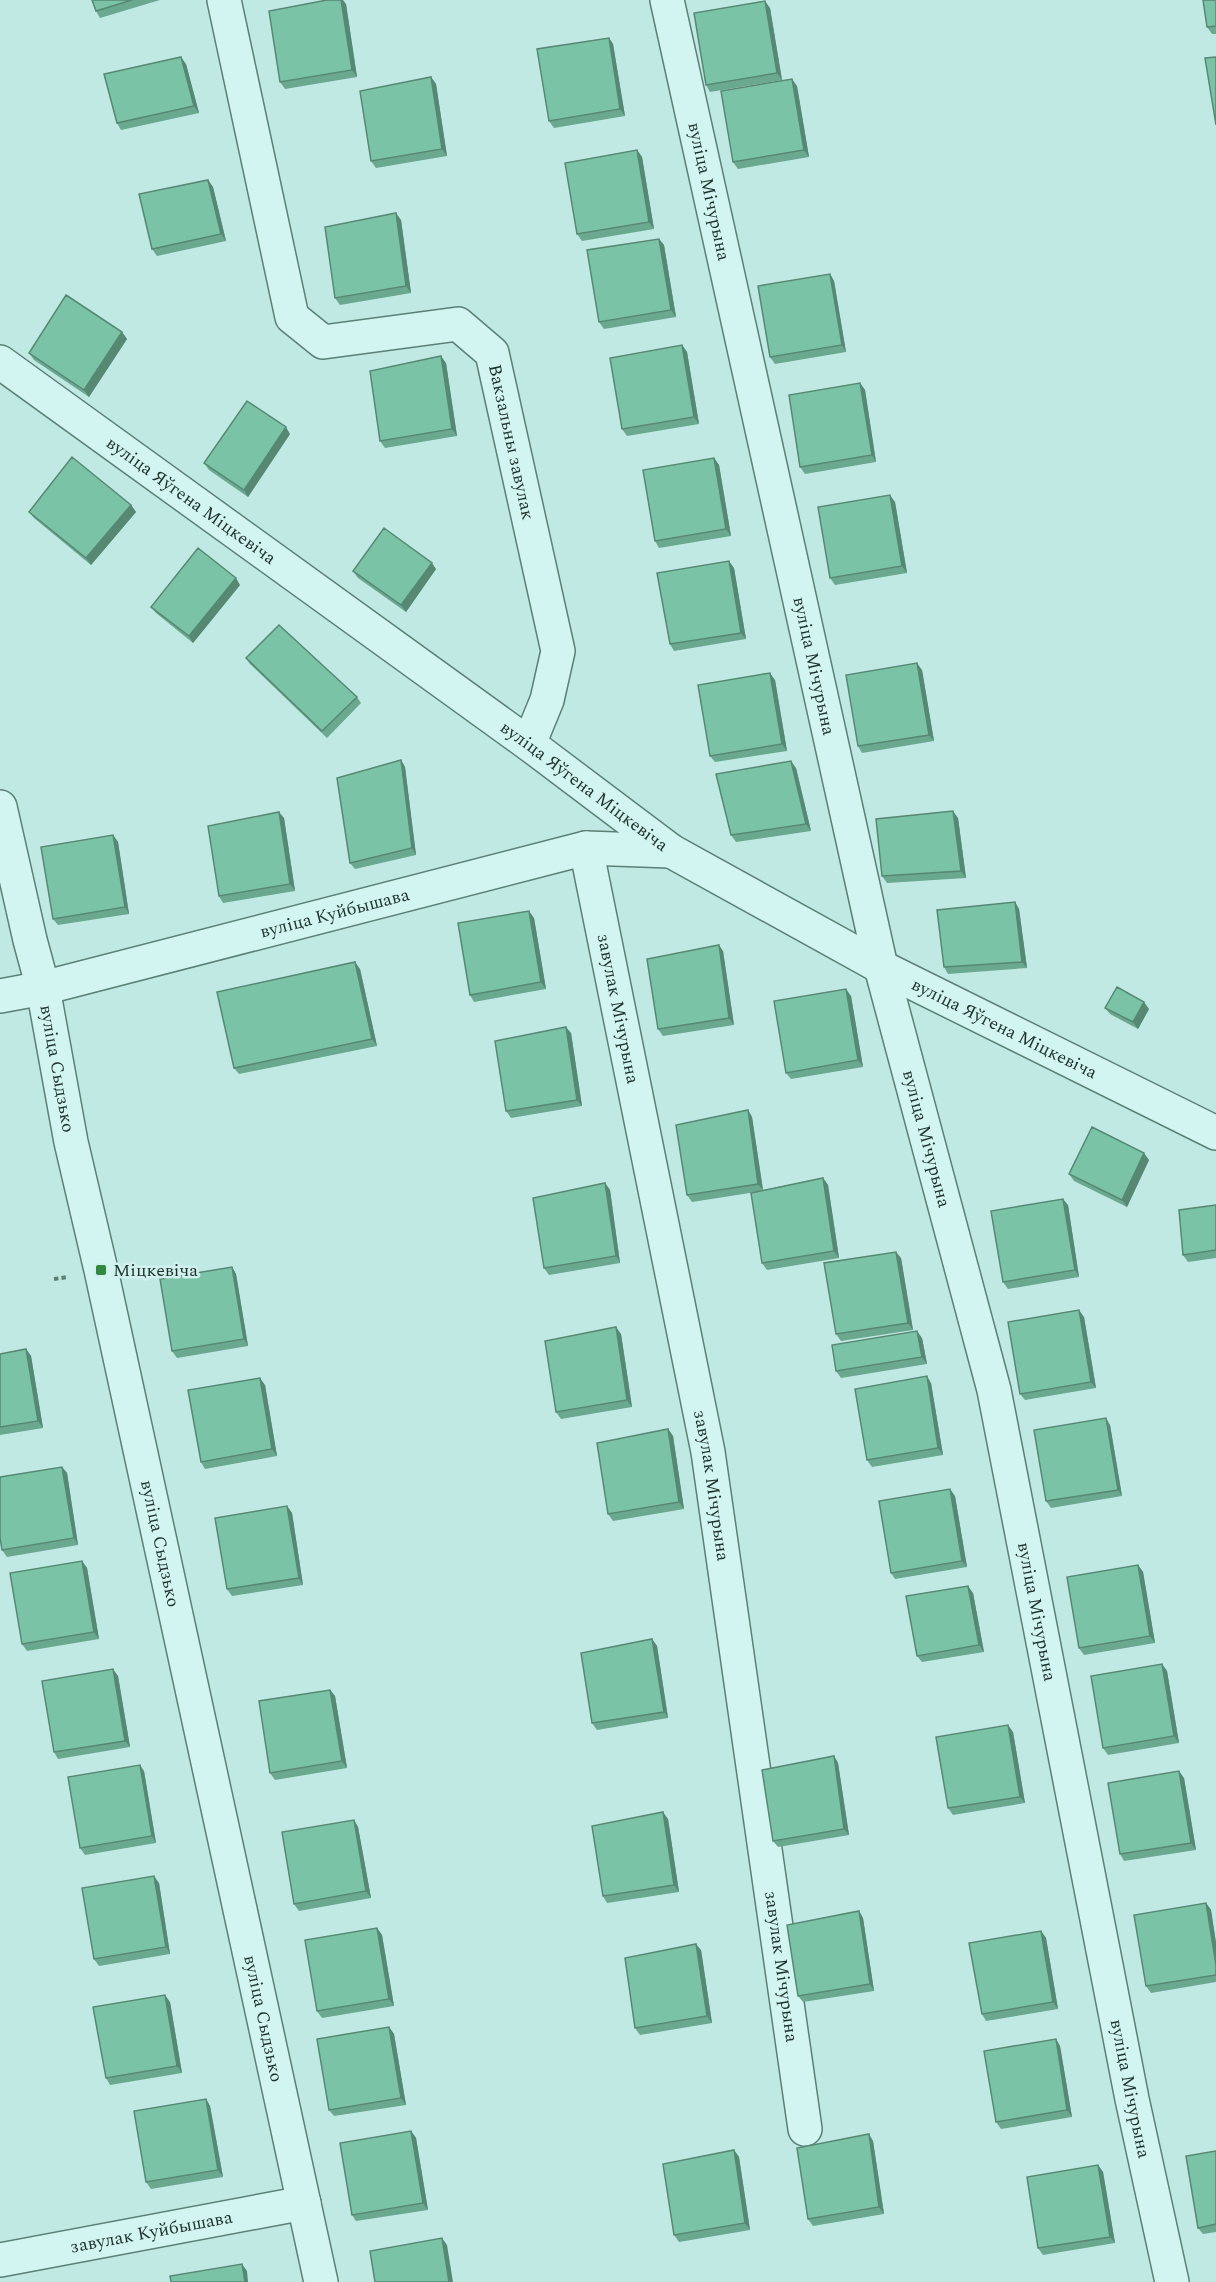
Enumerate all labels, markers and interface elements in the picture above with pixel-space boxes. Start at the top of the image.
street label: вуліца Мічурына [680,120,737,264]
street label: Вакзальны завулак [481,362,542,523]
street label: вуліца Яўгена Міцкевіча [100,430,282,571]
street label: вуліца Мічурына [785,594,842,738]
street label: вуліца Яўгена Міцкевіча [494,714,674,859]
street label: вуліца Куйбышава [257,881,413,946]
street label: завулак Мічурына [590,931,646,1086]
street label: вуліца Яўгена Міцкевіча [907,971,1102,1086]
street label: вуліца Сыдзько [32,1003,82,1135]
street label: вуліца Мічурына [895,1067,958,1211]
place label: Міцкевіча [113,1257,198,1284]
marker: Міцкевіча [94,1263,108,1277]
street label: завулак Мічурына [686,1408,737,1563]
street label: вуліца Сыдзько [133,1478,187,1610]
street label: вуліца Мічурына [1010,1540,1063,1684]
street label: завулак Мічурына [757,1889,805,2044]
street label: вуліца Сыдзько [236,1952,290,2085]
street label: вуліца Мічурына [1103,2017,1158,2161]
street label: завулак Куйбышава [68,2204,235,2261]

